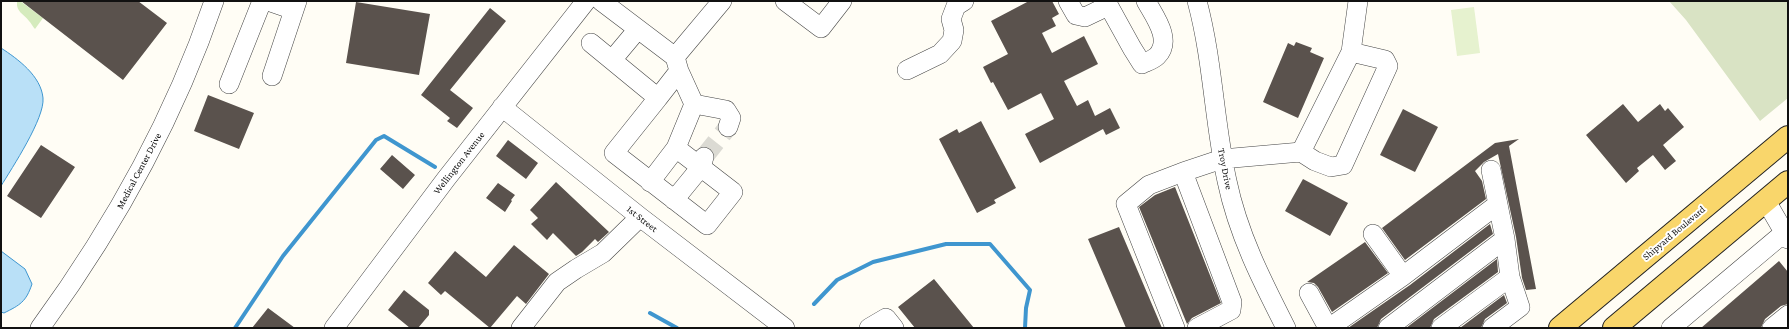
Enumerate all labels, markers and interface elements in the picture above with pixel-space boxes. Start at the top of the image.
street label: Wellington Avenue [431,129,487,197]
street label: Medical Center Drive [114,131,164,211]
street label: Troy Drive [1215,147,1235,191]
street label: 1st Street [624,203,660,235]
street label: Shipyard Boulevard [1640,203,1708,263]

